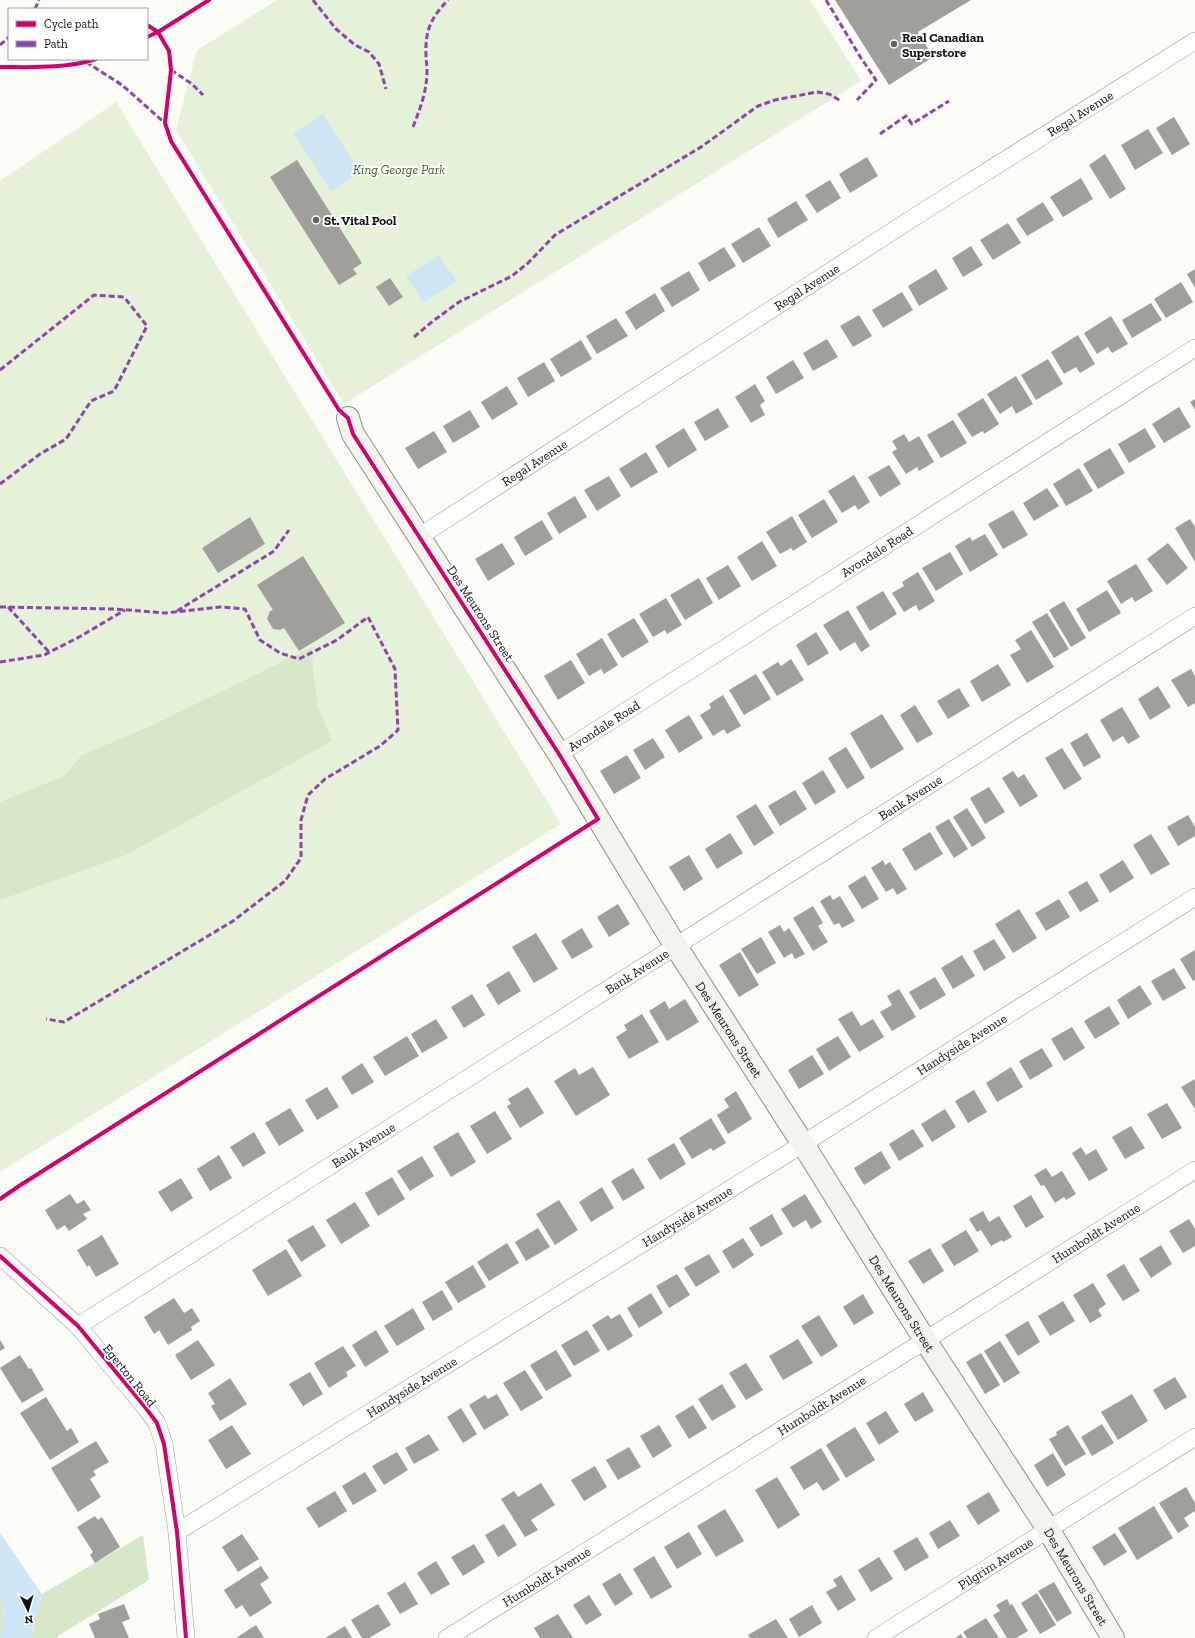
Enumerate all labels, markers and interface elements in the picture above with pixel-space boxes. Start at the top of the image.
legend [8,8,148,60]
text: Cycle path [44,17,99,31]
place label: Real Canadian Superstore [902,30,984,60]
text: Path [44,37,68,51]
marker: Real Canadian Superstore [889,39,899,49]
street label: Regal Avenue [1045,87,1116,140]
park label: King George Park [353,162,445,177]
place label: St. Vital Pool [324,213,397,228]
marker: St. Vital Pool [311,215,321,225]
street label: Regal Avenue [771,261,842,314]
street label: Regal Avenue [499,436,570,489]
street label: Avondale Road [838,523,916,580]
street label: Des Meurons Street [444,563,517,664]
street label: Avondale Road [565,697,643,754]
street label: Bank Avenue [876,772,945,823]
street label: Bank Avenue [602,946,671,997]
street label: Des Meurons Street [692,979,765,1080]
street label: Handyside Avenue [914,1011,1010,1078]
street label: Bank Avenue [329,1119,398,1171]
street label: Handyside Avenue [639,1183,735,1250]
street label: Humboldt Avenue [1049,1200,1143,1266]
street label: Des Meurons Street [866,1252,938,1355]
street label: Egerton Road [100,1341,159,1410]
street label: Handyside Avenue [364,1353,460,1421]
street label: Humboldt Avenue [775,1372,869,1438]
street label: Des Meurons Street [1041,1525,1111,1628]
street label: Pilgrim Avenue [955,1534,1036,1592]
street label: Humboldt Avenue [500,1544,593,1610]
north arrow [8,1590,48,1630]
text: N [23,1613,34,1626]

